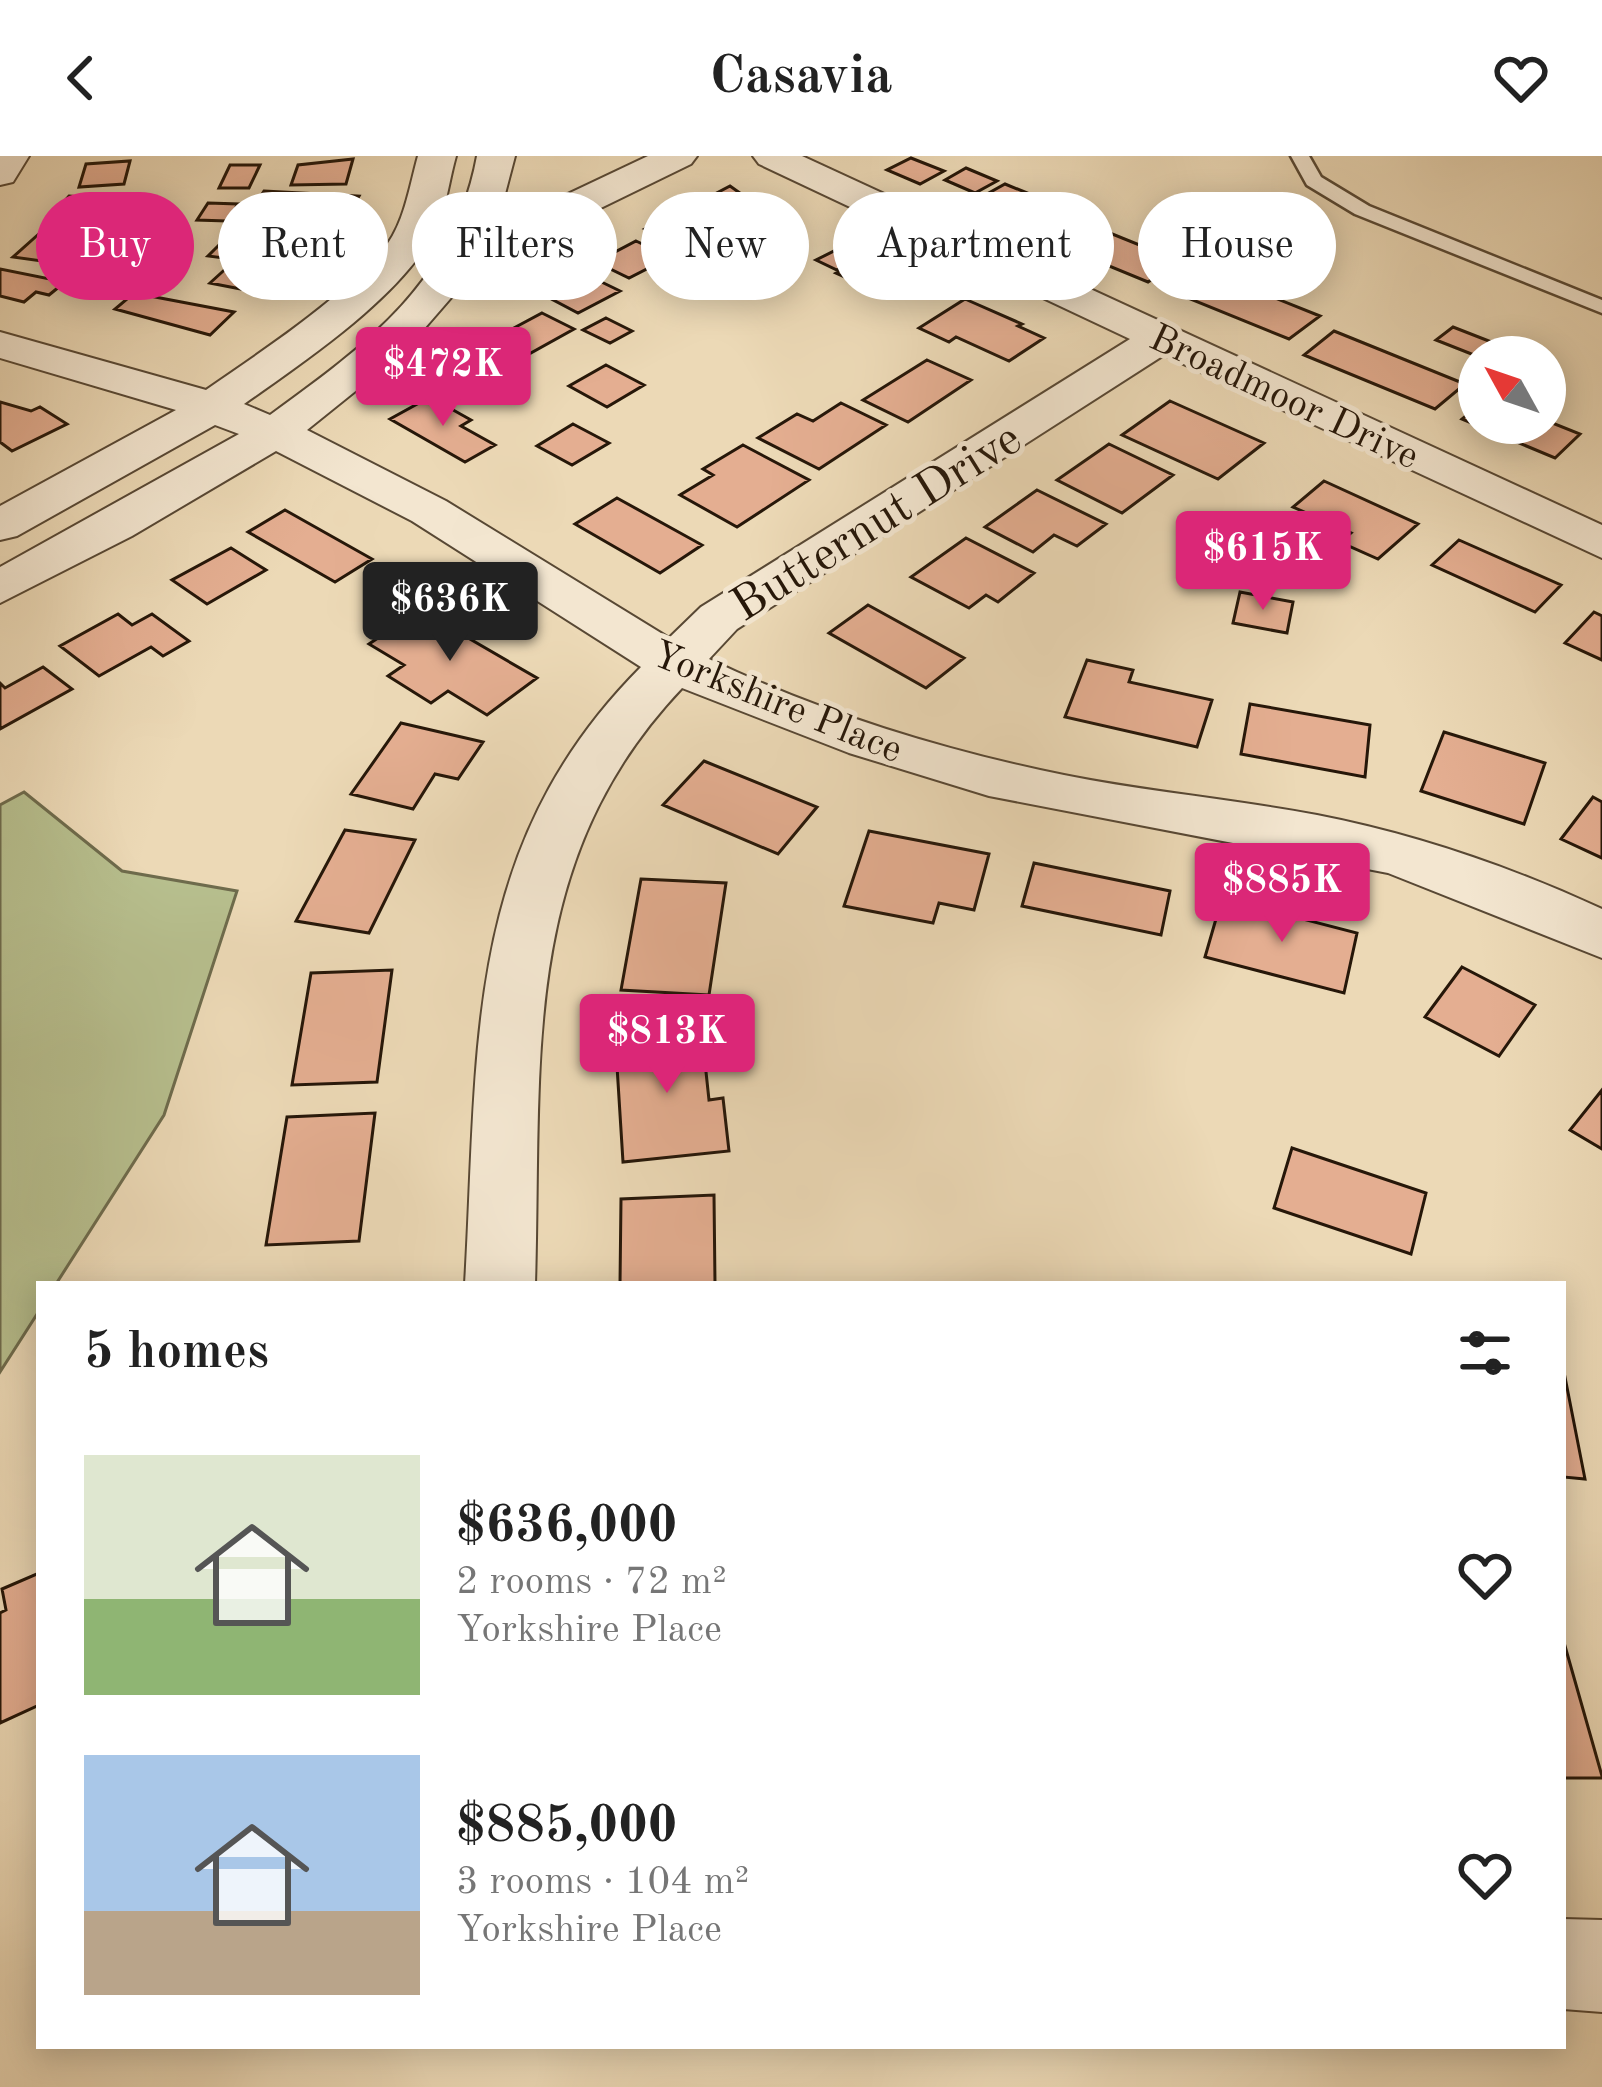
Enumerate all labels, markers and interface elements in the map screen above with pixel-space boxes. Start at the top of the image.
icon: back [48,45,114,111]
icon: heart [1488,45,1554,111]
text: Casavia [709,51,893,105]
chip: Buy [36,192,194,300]
chip: Rent [218,192,388,300]
chip: Filters [412,192,617,300]
chip: New [641,192,809,300]
chip: Apartment [833,192,1114,300]
chip: House [1138,192,1336,300]
street label: Broadmoor Drive [1143,319,1424,478]
pin: $472K [359,327,527,429]
north arrow [1458,336,1566,444]
map controls [1458,336,1566,444]
text: $472K [383,346,503,385]
street label: Butternut Drive [724,415,1030,632]
pin: $615K [1179,511,1347,613]
text: $615K [1203,530,1323,569]
pin: $636K [366,562,534,664]
text: $636K [390,581,510,620]
street label: Yorkshire Place [646,635,907,771]
pin: $885K [1198,843,1366,945]
text: $885K [1222,862,1342,901]
pin: $813K [583,994,751,1096]
text: $813K [607,1013,727,1052]
icon: filters [1452,1320,1518,1386]
text: 5 homes [84,1328,269,1379]
text: $636,000 [456,1502,677,1553]
icon: home [180,1503,324,1647]
icon: heart [1452,1542,1518,1608]
text: 2 rooms · 72 m² [456,1563,727,1602]
text: Yorkshire Place [456,1611,722,1650]
text: $885,000 [456,1802,677,1853]
icon: home [180,1803,324,1947]
icon: heart [1452,1842,1518,1908]
text: 3 rooms · 104 m² [456,1863,749,1902]
text: Yorkshire Place [456,1911,722,1950]

